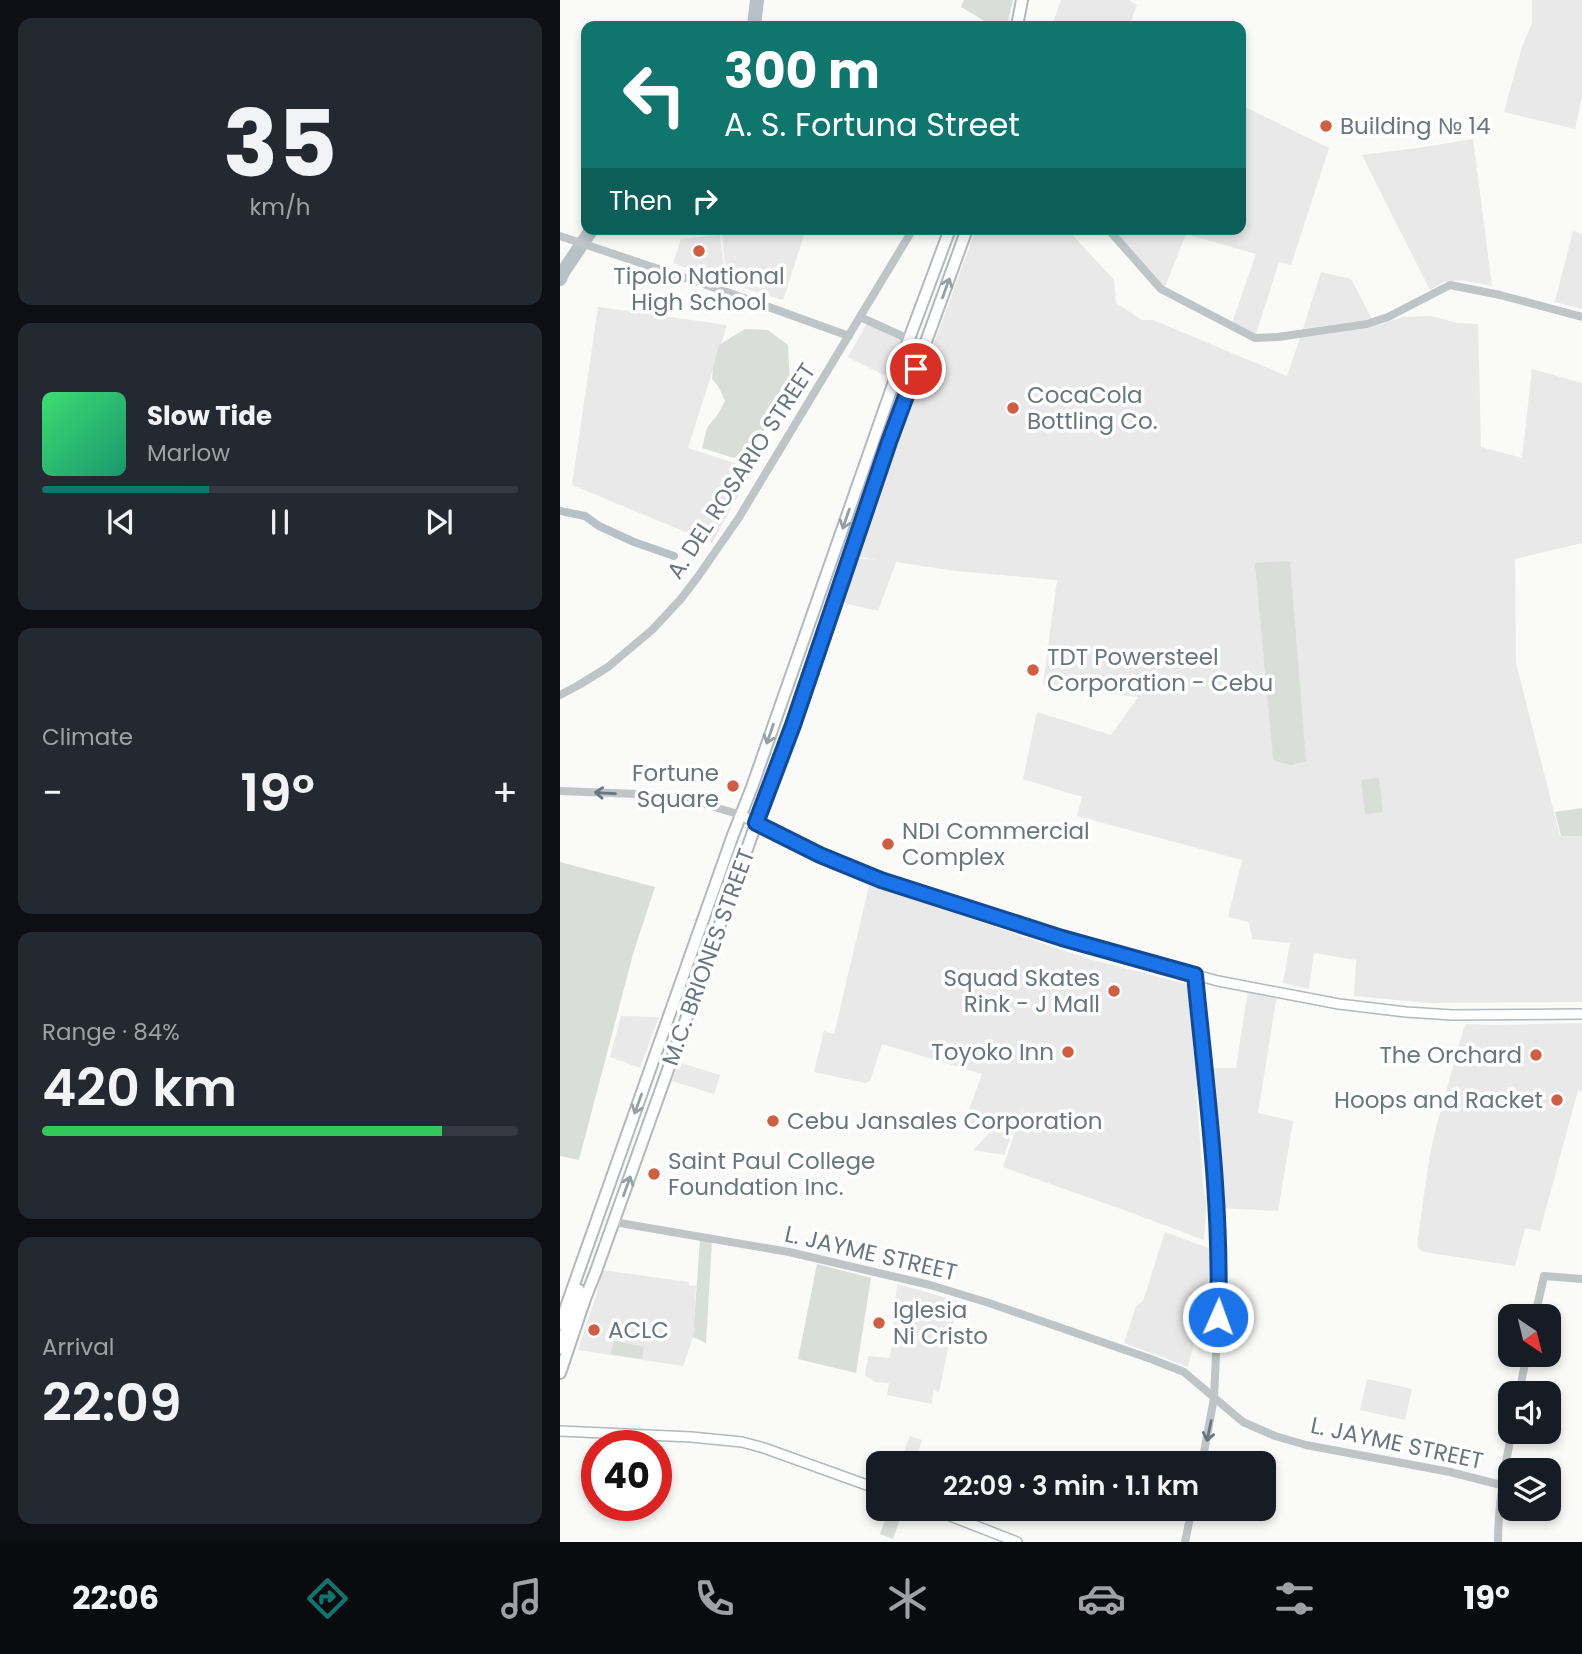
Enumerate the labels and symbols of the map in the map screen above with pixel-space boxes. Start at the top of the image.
place label: Building № 14 [1340,110,1490,142]
marker: Building № 14 [1318,118,1334,134]
marker: Tipolo National High School [691,243,707,259]
place label: Tipolo National High School [613,260,785,318]
one-way arrow [940,277,953,299]
pin [886,339,946,399]
street label: A. DEL ROSARIO STREET [659,357,823,585]
place label: CocaCola Bottling Co. [1027,379,1158,437]
marker: CocaCola Bottling Co. [1005,400,1021,416]
one-way arrow [839,508,852,530]
place label: TDT Powersteel Corporation - Cebu [1047,641,1273,699]
marker: TDT Powersteel Corporation - Cebu [1025,662,1041,678]
one-way arrow [763,722,776,744]
place label: Fortune Square [632,757,719,815]
marker: Fortune Square [725,778,741,794]
one-way arrow [593,786,616,799]
place label: NDI Commercial Complex [902,815,1090,873]
marker: NDI Commercial Complex [880,836,896,852]
street label: M.C. BRIONES STREET [654,844,762,1070]
place label: Squad Skates Rink - J Mall [943,962,1100,1020]
marker: Squad Skates Rink - J Mall [1106,983,1122,999]
place label: Toyoko Inn [931,1036,1054,1068]
place label: The Orchard [1379,1039,1522,1071]
marker: Toyoko Inn [1060,1044,1076,1060]
marker: The Orchard [1528,1047,1544,1063]
place label: Hoops and Racket [1334,1084,1543,1116]
marker: Hoops and Racket [1549,1092,1565,1108]
one-way arrow [630,1093,643,1114]
place label: Cebu Jansales Corporation [787,1105,1102,1137]
marker: Cebu Jansales Corporation [765,1113,781,1129]
place label: Saint Paul College Foundation Inc. [668,1145,875,1203]
marker: Saint Paul College Foundation Inc. [646,1166,662,1182]
one-way arrow [622,1175,634,1197]
street label: L. JAYME STREET [782,1218,960,1288]
position arrow [1181,1280,1255,1354]
place label: Iglesia Ni Cristo [893,1294,988,1352]
north arrow [1498,1304,1561,1367]
place label: ACLC [608,1314,669,1346]
marker: Iglesia Ni Cristo [871,1315,887,1331]
marker: ACLC [586,1322,602,1338]
street label: L. JAYME STREET [1308,1409,1486,1477]
one-way arrow [1201,1419,1215,1442]
speed limit sign: 40 [581,1430,672,1521]

